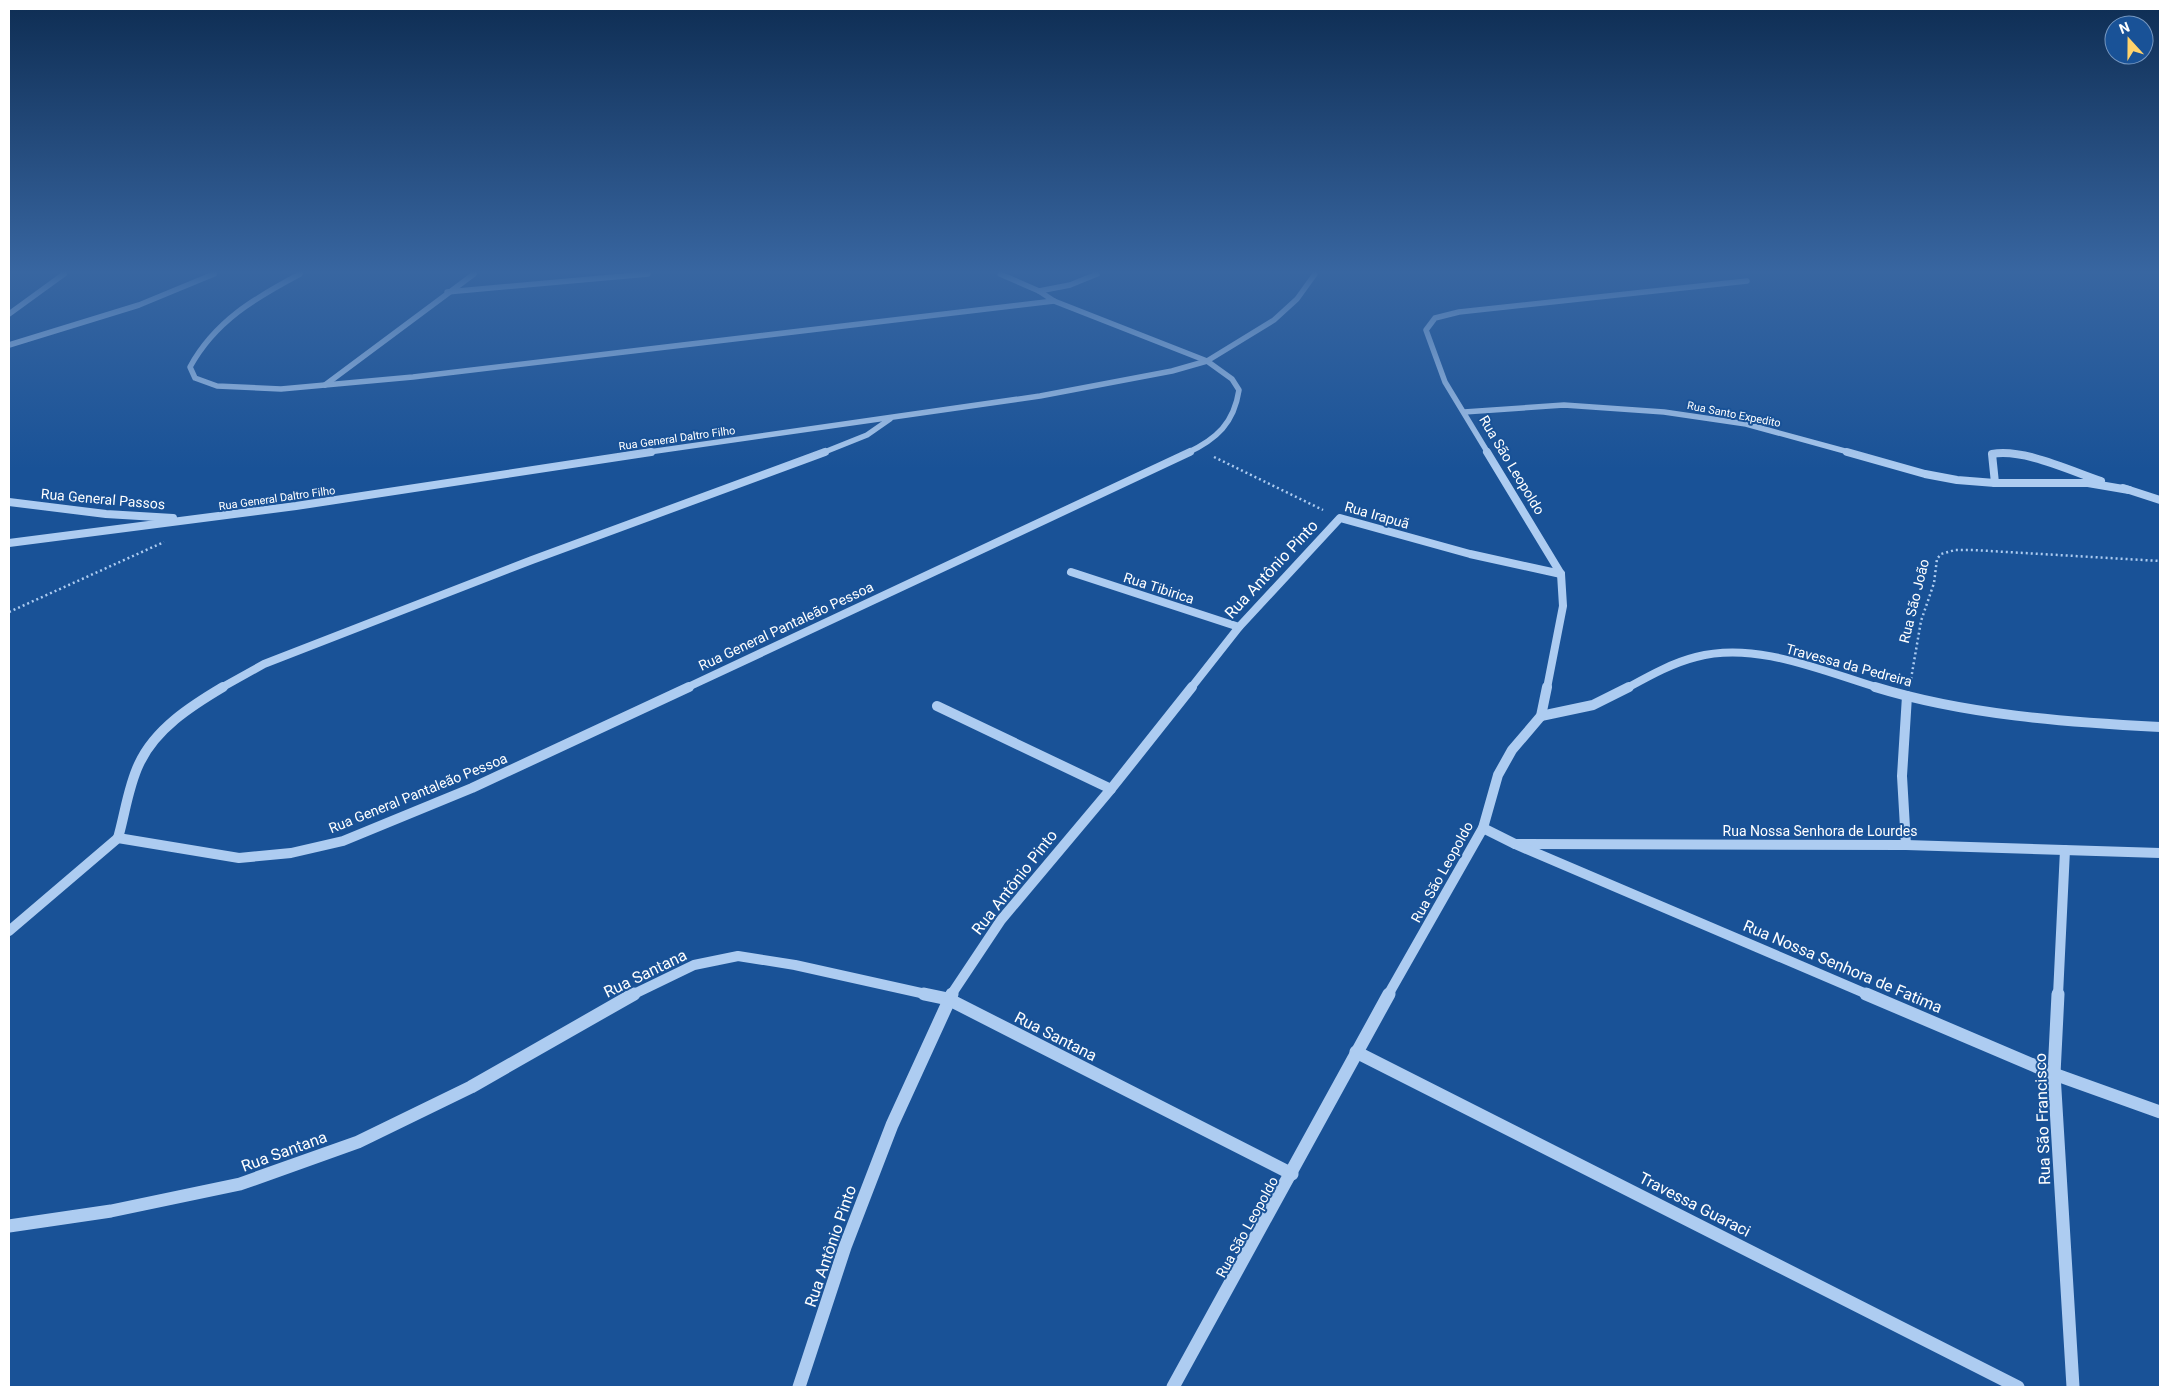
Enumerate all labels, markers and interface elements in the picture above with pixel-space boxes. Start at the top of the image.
north arrow [2104,15,2154,65]
text: N [2117,19,2132,37]
street label: Rua Santo Expedito [1686,399,1782,430]
street label: Rua São Leopoldo [1476,412,1548,518]
street label: Rua General Daltro Filho [618,424,736,453]
street label: Rua General Daltro Filho [218,484,336,513]
street label: Rua General Passos [40,486,166,512]
street label: Rua Irapuã [1343,498,1411,532]
street label: Rua Antônio Pinto [1221,516,1322,623]
street label: Rua São João [1896,557,1932,645]
street label: Rua Tibirica [1122,569,1196,607]
street label: Rua General Pantaleão Pessoa [696,578,876,674]
street label: Travessa da Pedreira [1784,640,1914,690]
street label: Rua General Pantaleão Pessoa [326,750,510,836]
street label: Rua São Leopoldo [1408,819,1476,925]
street label: Rua Nossa Senhora de Lourdes [1723,823,1917,839]
street label: Rua Antônio Pinto [968,826,1061,938]
street label: Rua Nossa Senhora de Fatima [1740,916,1945,1017]
street label: Rua Santana [601,945,690,1002]
street label: Rua Santana [1011,1008,1100,1065]
street label: Rua São Francisco [2031,1053,2054,1185]
street label: Rua Santana [239,1127,330,1176]
street label: Travessa Guaraci [1636,1168,1754,1241]
street label: Rua São Leopoldo [1213,1174,1281,1280]
street label: Rua Antônio Pinto [801,1183,860,1310]

